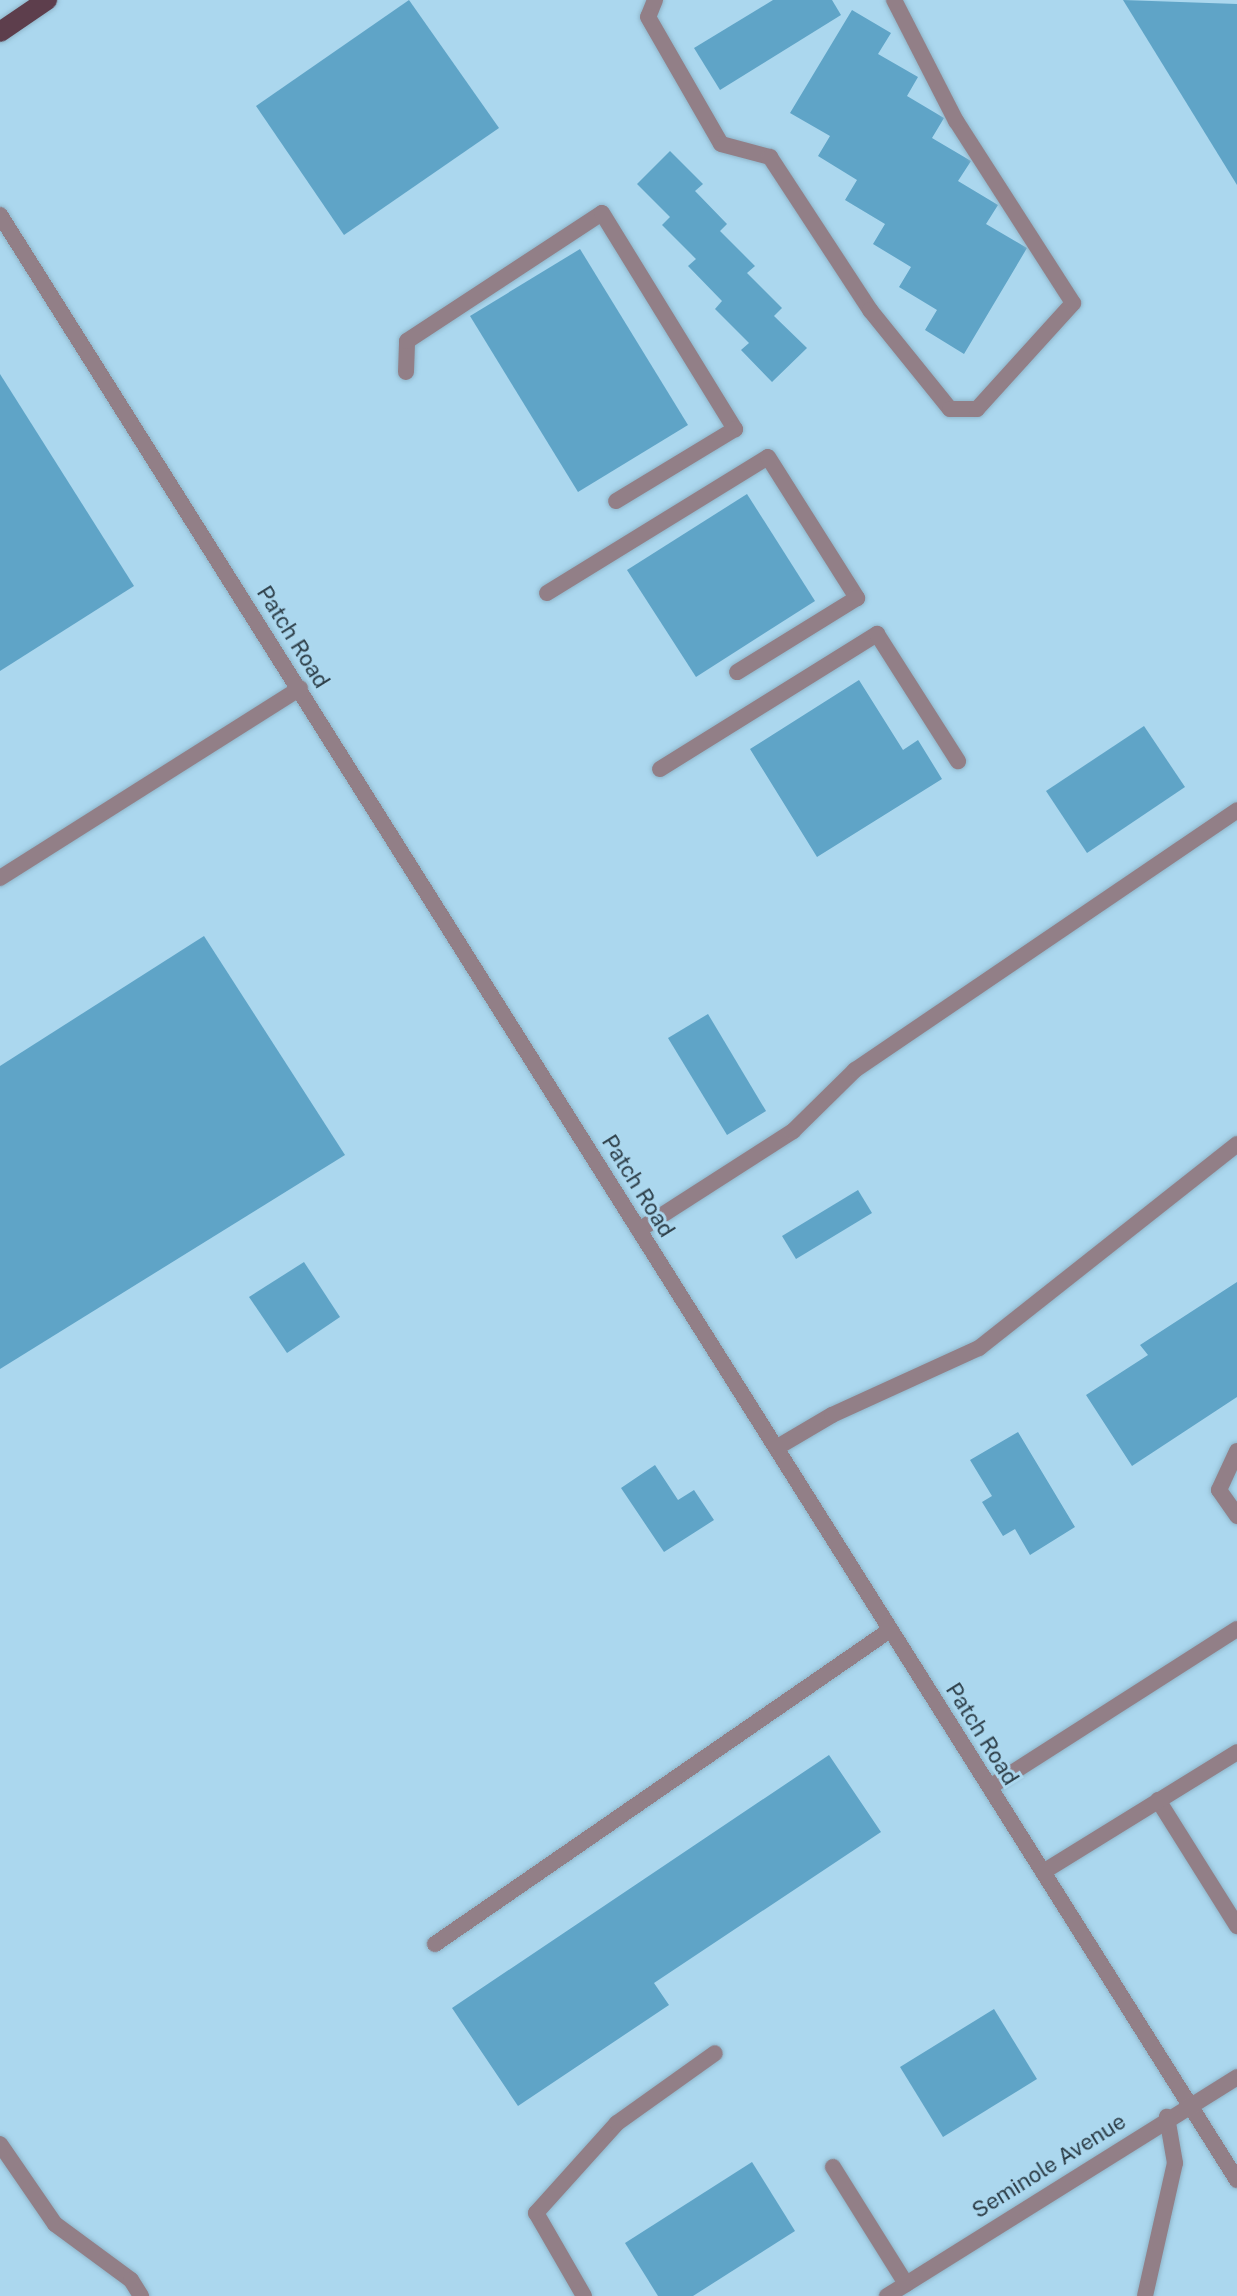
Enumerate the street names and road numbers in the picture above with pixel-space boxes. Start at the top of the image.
street label: Patch Road [251,581,335,693]
street label: Patch Road [596,1130,680,1242]
street label: Patch Road [940,1678,1024,1790]
street label: Seminole Avenue [967,2108,1131,2224]

